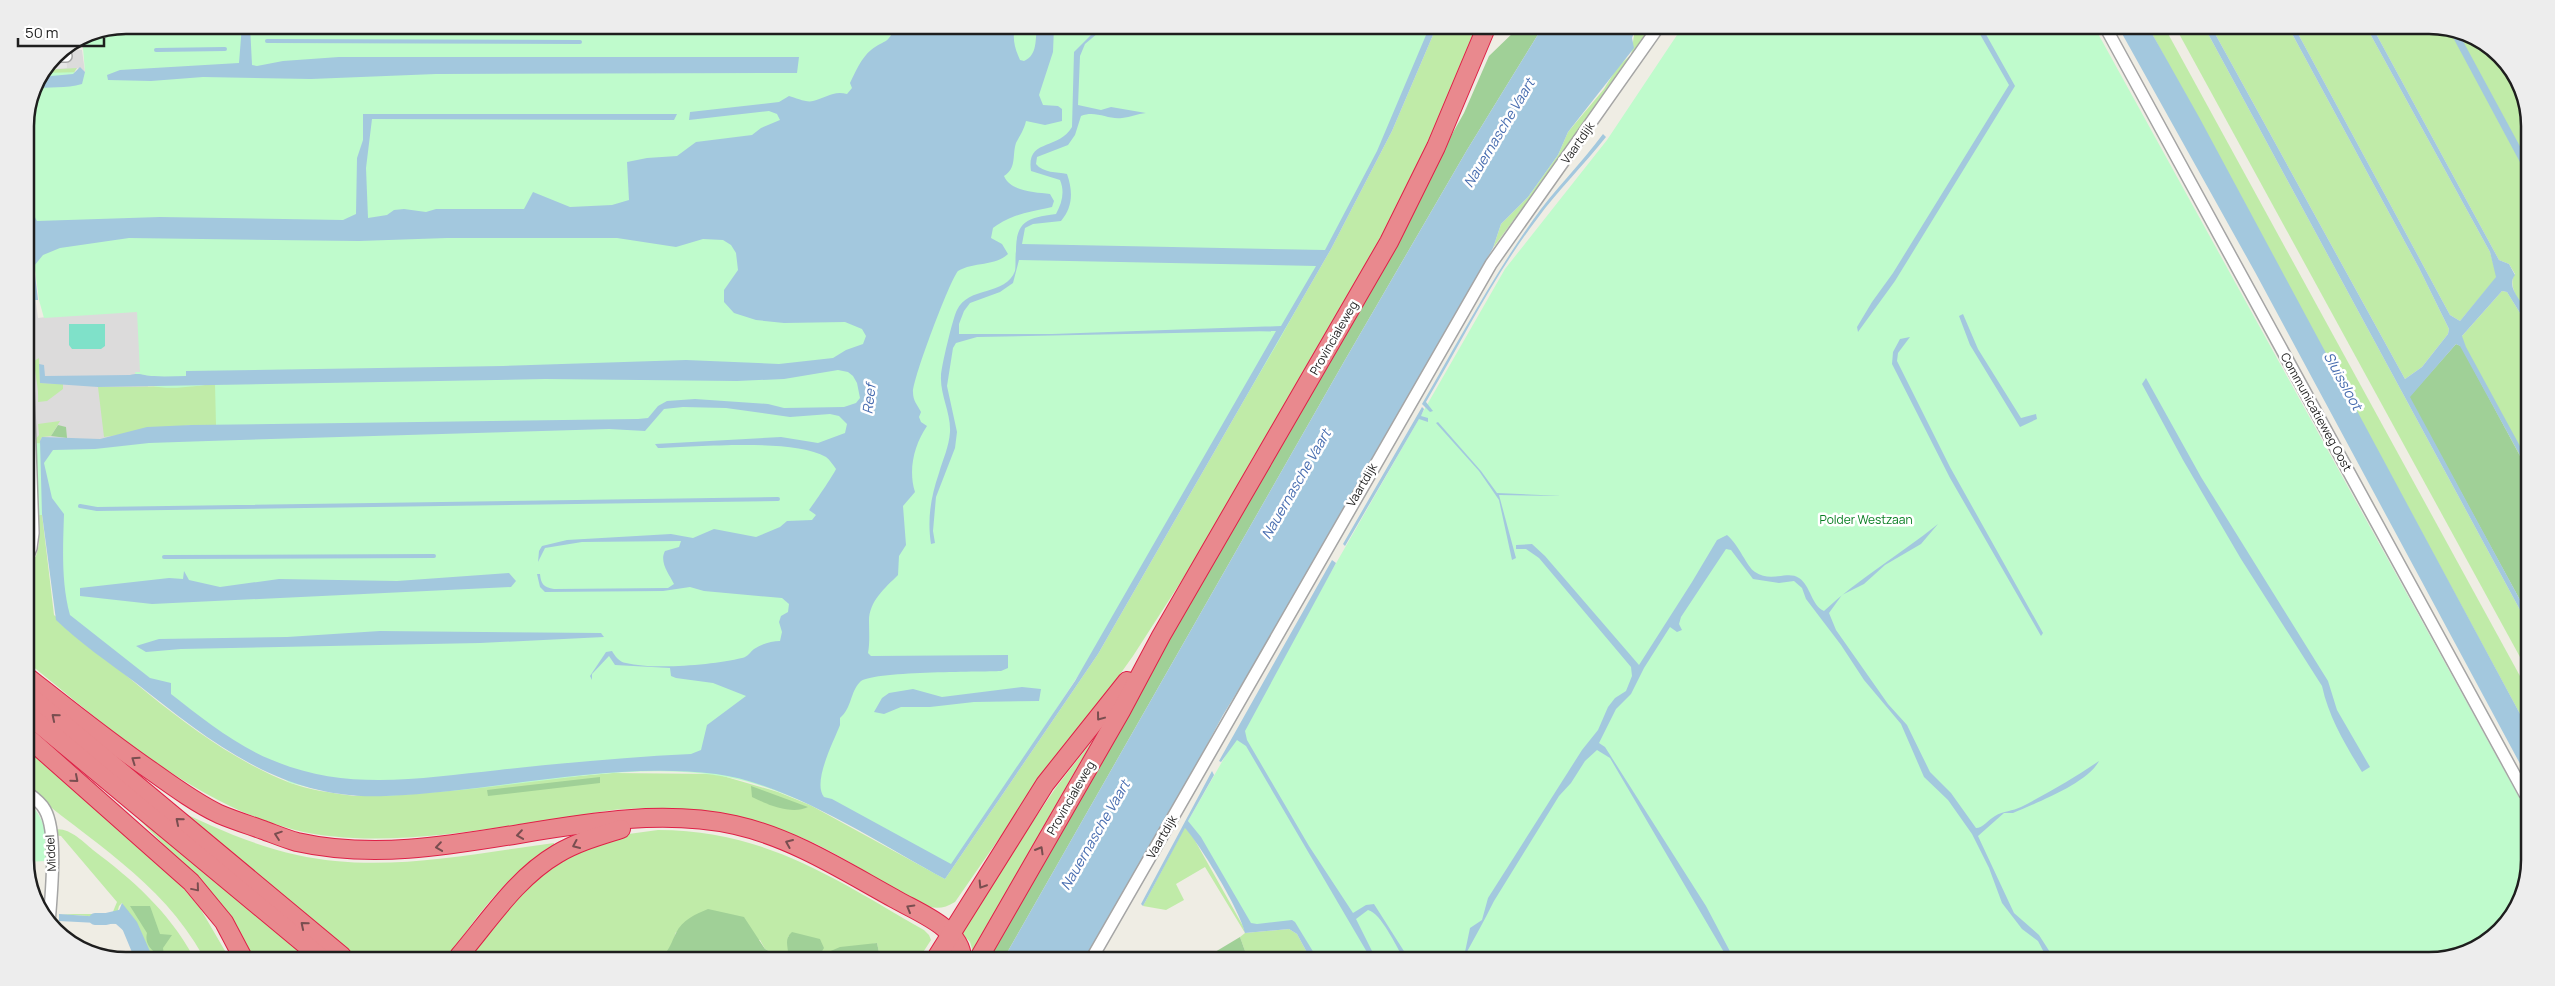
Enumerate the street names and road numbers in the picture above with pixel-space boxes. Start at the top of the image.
street label: Vaartdijk [1557,117,1599,167]
street label: Provincialeweg [1305,298,1362,378]
street label: Communicatieweg Oost [2277,349,2356,474]
street label: Vaartdijk [1342,459,1381,510]
street label: Provincialeweg [1042,758,1099,838]
street label: Vaartdijk [1142,811,1181,862]
street label: Middel [41,834,60,872]

